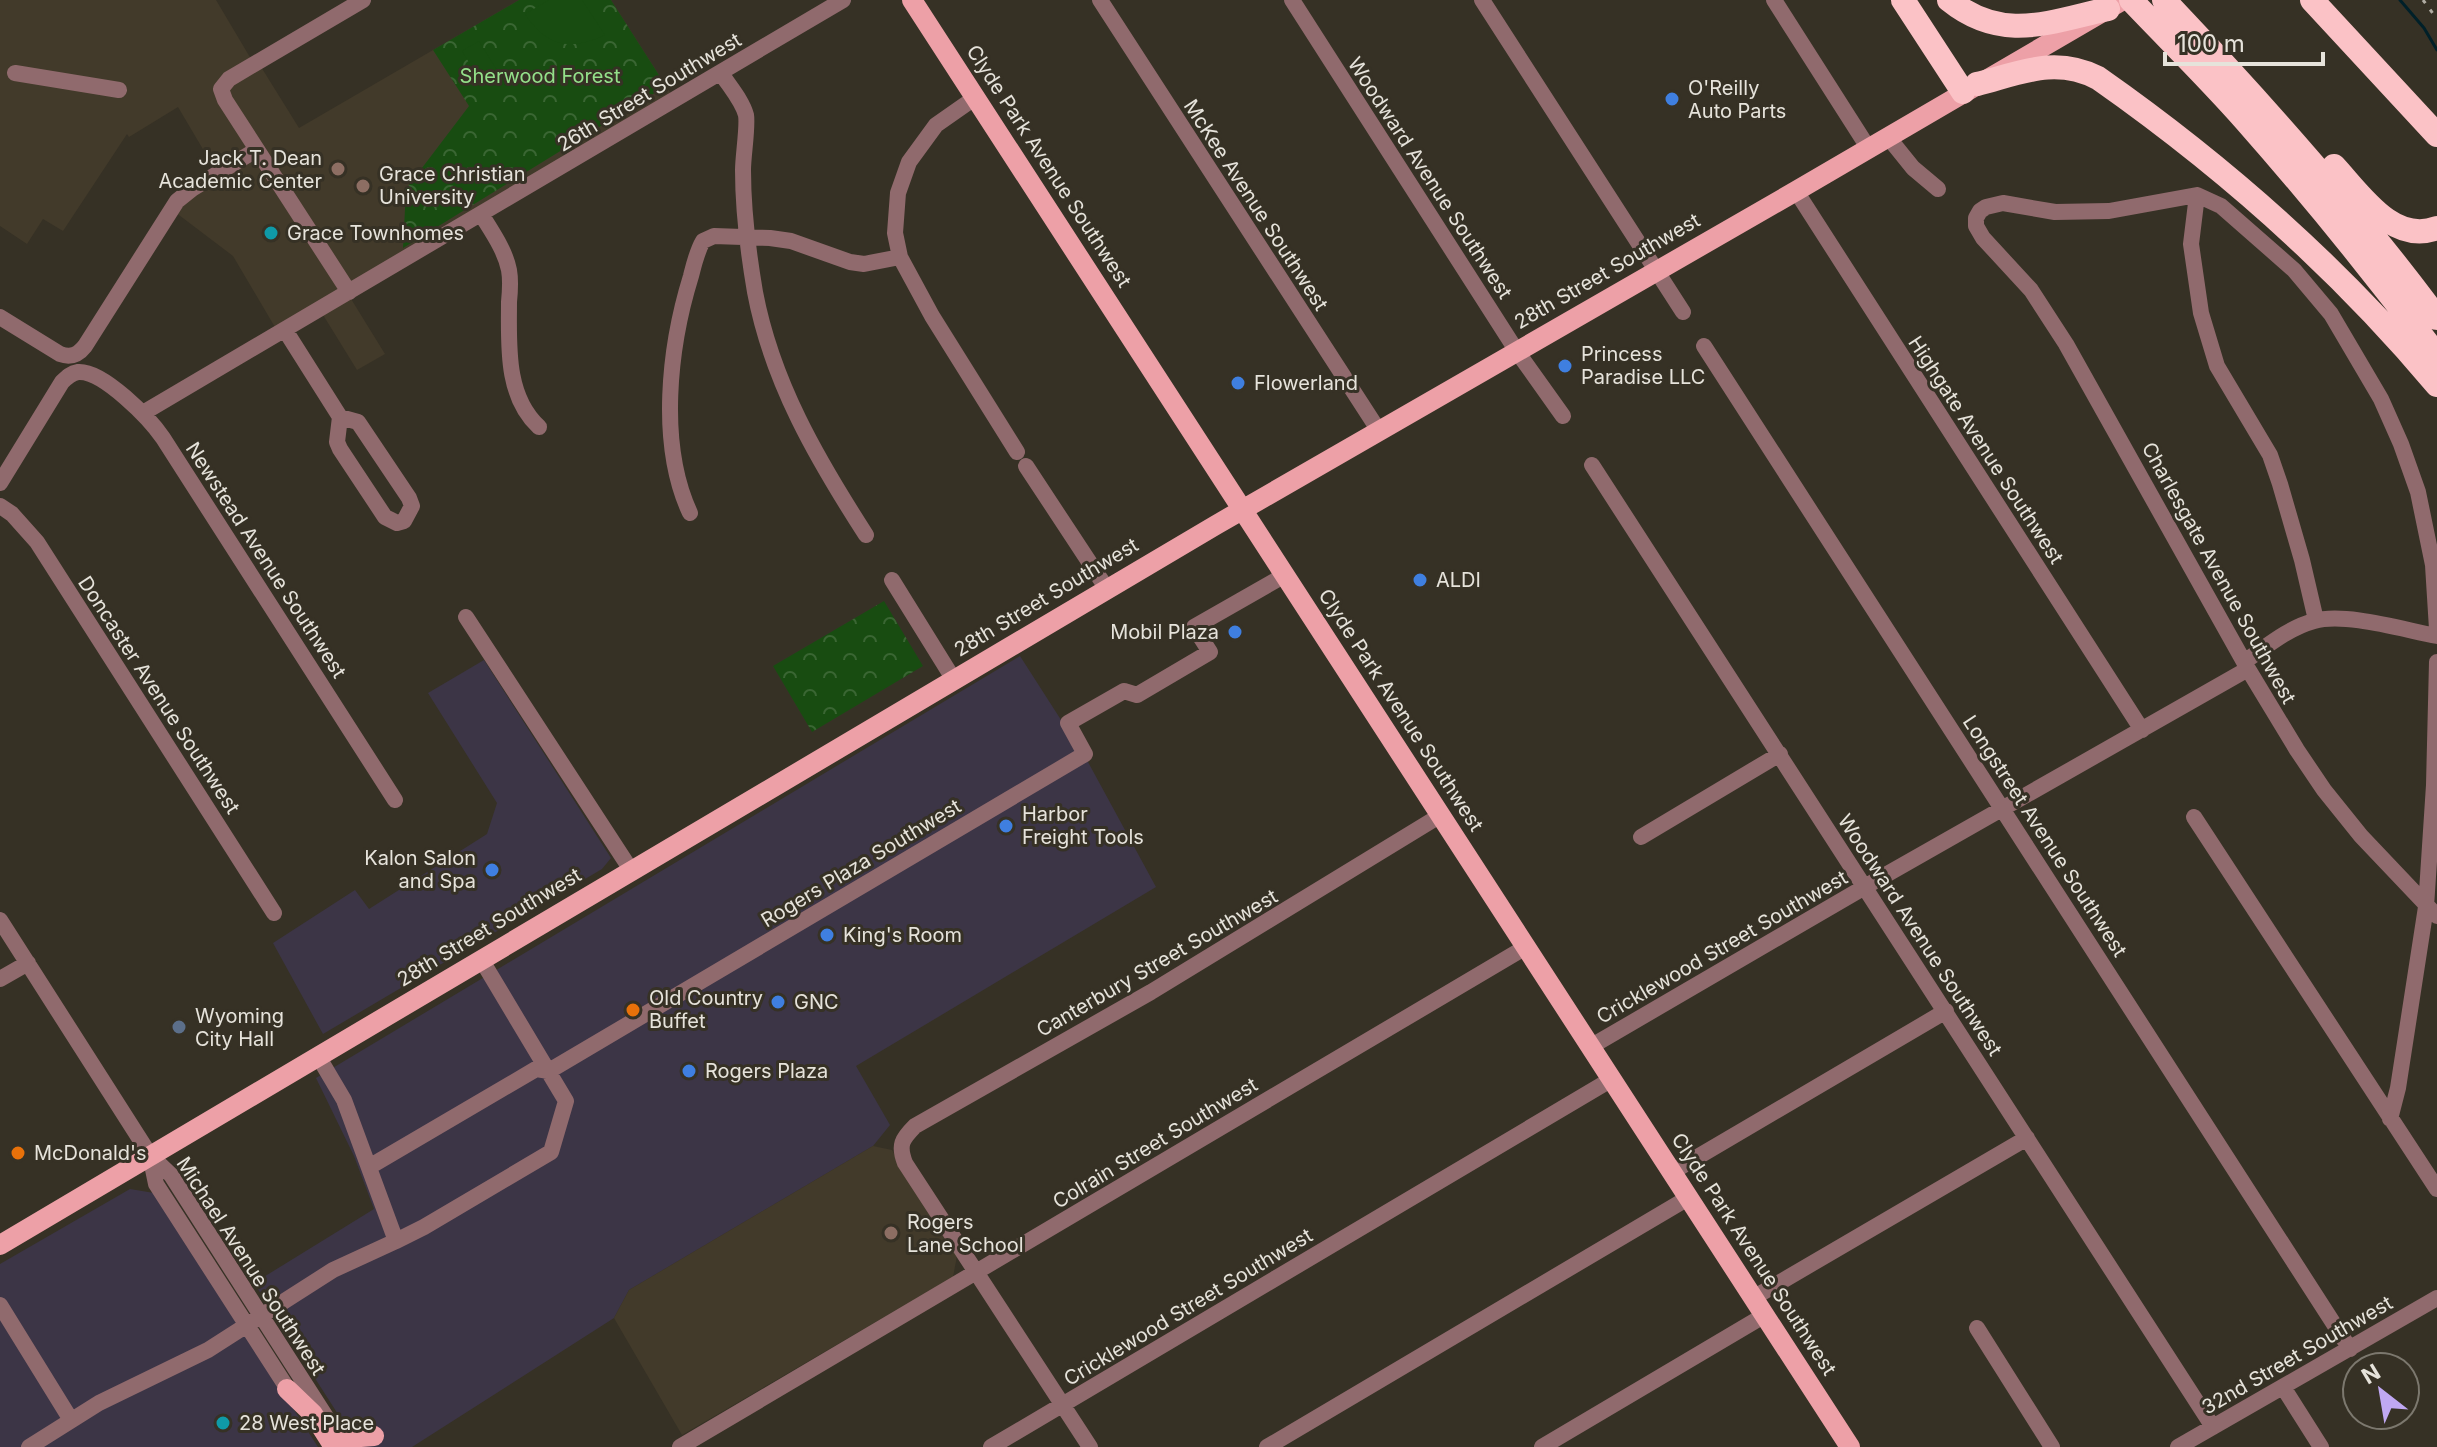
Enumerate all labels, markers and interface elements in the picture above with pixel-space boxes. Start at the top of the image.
scale bar [2165,16,2323,66]
street label: 26th Street Southwest [553,27,746,156]
text: 100 m [2177,29,2245,58]
street label: Clyde Park Avenue Southwest [962,40,1137,292]
street label: Woodward Avenue Southwest [1343,53,1517,304]
park label: Sherwood Forest [460,64,621,88]
place label: O'Reilly Auto Parts [1688,76,1786,123]
marker: O'Reilly Auto Parts [1663,90,1681,108]
street label: McKee Avenue Southwest [1179,95,1334,315]
place label: Jack T. Dean Academic Center [158,146,322,193]
marker: Jack T. Dean Academic Center [329,160,347,178]
place label: Grace Christian University [379,162,526,209]
marker: Grace Christian University [354,177,372,195]
street label: 28th Street Southwest [1510,208,1705,334]
place label: Grace Townhomes [287,221,464,245]
marker: Grace Townhomes [262,224,280,242]
street label: Highgate Avenue Southwest [1903,332,2069,569]
place label: Princess Paradise LLC [1581,342,1705,389]
marker: Princess Paradise LLC [1556,357,1574,375]
place label: Flowerland [1254,371,1358,395]
marker: Flowerland [1229,374,1247,392]
street label: Newstead Avenue Southwest [181,438,352,683]
street label: Charlesgate Avenue Southwest [2137,438,2301,708]
street label: 28th Street Southwest [950,532,1143,661]
place label: ALDI [1436,568,1481,592]
marker: ALDI [1411,571,1429,589]
street label: Doncaster Avenue Southwest [73,572,245,819]
street label: Clyde Park Avenue Southwest [1314,584,1489,836]
place label: Mobil Plaza [1110,620,1219,644]
marker: Mobil Plaza [1226,623,1244,641]
street label: Longstreet Avenue Southwest [1958,711,2132,962]
street label: Rogers Plaza Southwest [757,794,966,932]
place label: Harbor Freight Tools [1022,802,1144,849]
street label: Woodward Avenue Southwest [1833,810,2007,1061]
marker: Harbor Freight Tools [997,817,1015,835]
place label: Kalon Salon and Spa [364,846,476,893]
marker: Kalon Salon and Spa [483,861,501,879]
street label: 28th Street Southwest [393,862,586,991]
street label: Cricklewood Street Southwest [1592,865,1852,1029]
street label: Canterbury Street Southwest [1032,884,1282,1042]
place label: King's Room [843,923,962,947]
marker: King's Room [818,926,836,944]
place label: Old Country Buffet [649,986,763,1033]
place label: GNC [794,990,839,1014]
marker: GNC [769,993,787,1011]
marker: Old Country Buffet [624,1001,642,1019]
place label: Wyoming City Hall [195,1004,284,1051]
marker: Wyoming City Hall [170,1018,188,1036]
place label: Rogers Plaza [705,1059,828,1083]
marker: Rogers Plaza [680,1062,698,1080]
street label: Colrain Street Southwest [1048,1072,1262,1214]
street label: Clyde Park Avenue Southwest [1667,1128,1842,1380]
place label: McDonald's [34,1141,147,1165]
marker: McDonald's [9,1144,27,1162]
street label: Michael Avenue Southwest [171,1152,331,1380]
place label: Rogers Lane School [907,1210,1024,1257]
street label: Cricklewood Street Southwest [1059,1223,1317,1391]
marker: Rogers Lane School [882,1224,900,1242]
street label: 32nd Street Southwest [2197,1290,2397,1419]
north arrow [2341,1351,2421,1431]
text: N [2357,1358,2385,1389]
place label: 28 West Place [239,1411,374,1435]
marker: 28 West Place [214,1414,232,1432]

